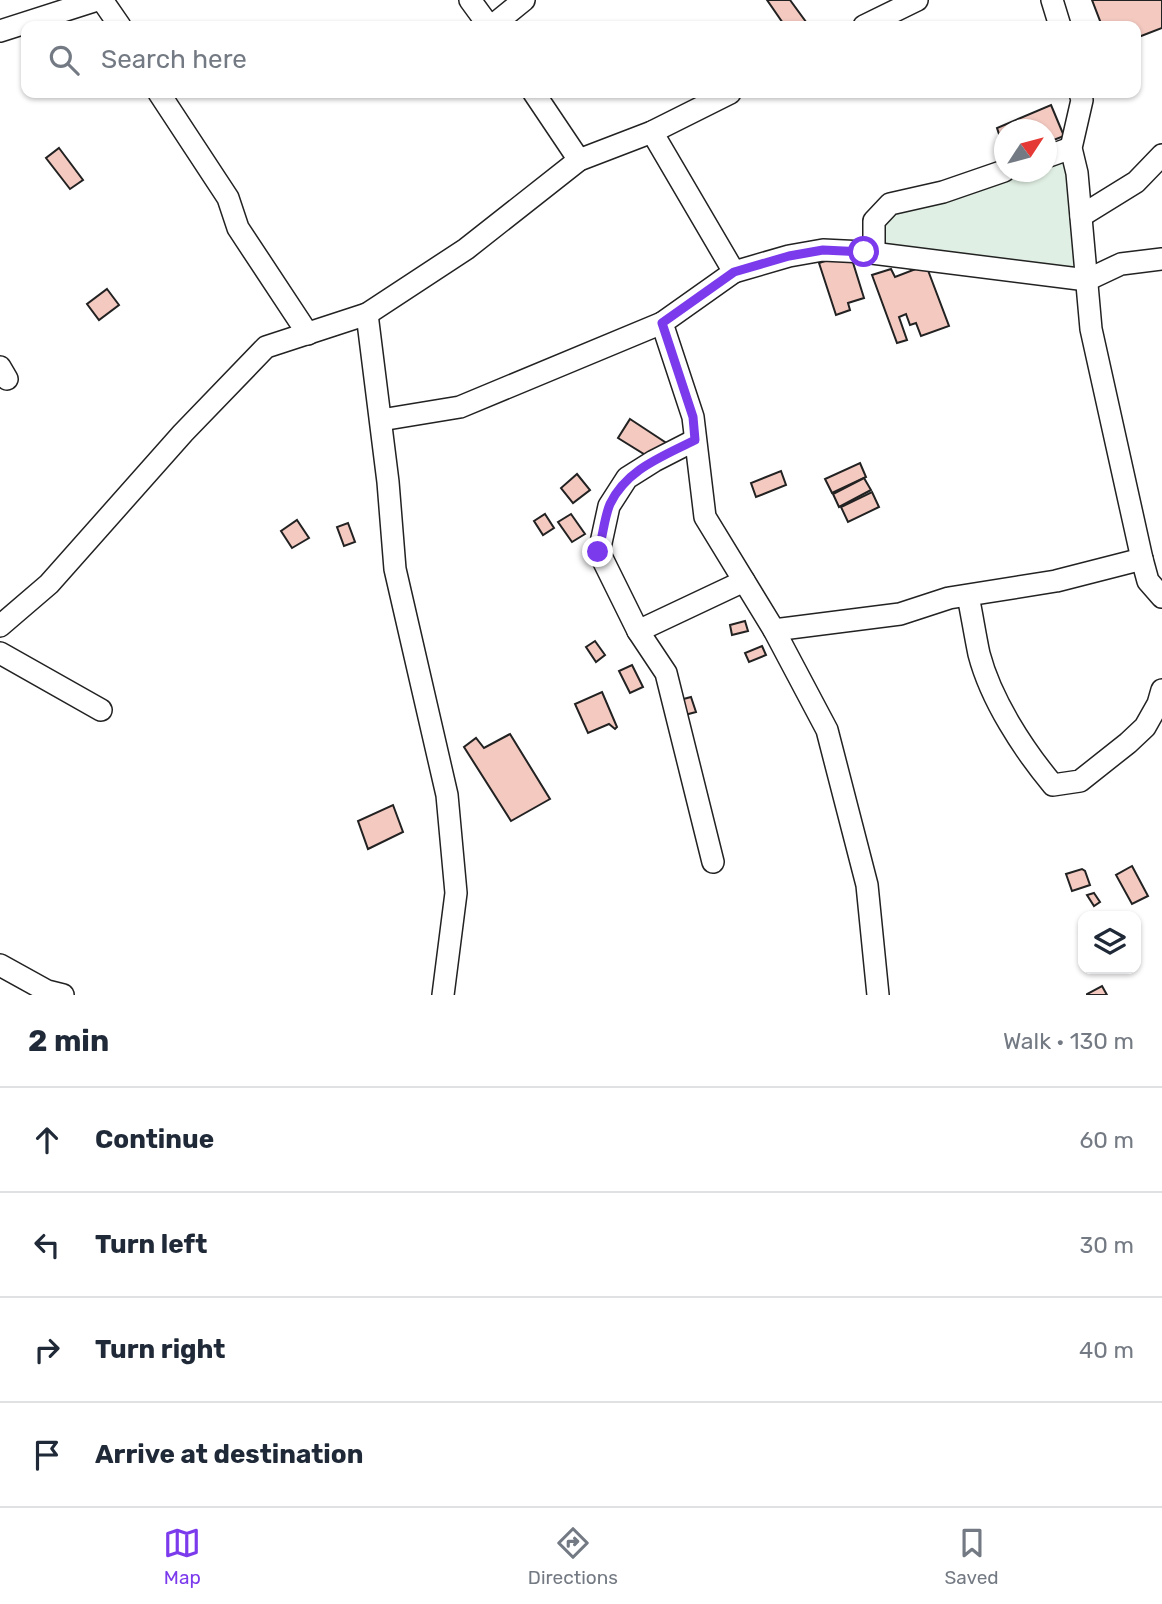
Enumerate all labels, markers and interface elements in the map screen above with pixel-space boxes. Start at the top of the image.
search box [21,21,1141,98]
icon: search [45,41,83,79]
text: Search here [101,44,247,75]
north arrow [994,119,1057,182]
route start [848,236,879,267]
route end [582,536,613,567]
map controls [1078,911,1141,974]
button: layers [1078,911,1141,974]
text: 2 min [28,1023,109,1059]
text: Walk · 130 m [1003,1027,1134,1055]
icon: ahead [28,1121,66,1159]
text: Continue [95,1124,214,1155]
text: 60 m [1079,1126,1134,1154]
icon: left [28,1226,66,1264]
text: Turn left [95,1229,207,1260]
text: 30 m [1079,1231,1134,1259]
icon: right [28,1331,66,1369]
text: Turn right [95,1334,225,1365]
text: 40 m [1079,1336,1134,1364]
icon: arrive [28,1436,66,1474]
text: Arrive at destination [95,1439,363,1470]
tab: Map [163,1524,201,1589]
tab: Directions [528,1524,618,1589]
tab: Saved [944,1524,999,1589]

